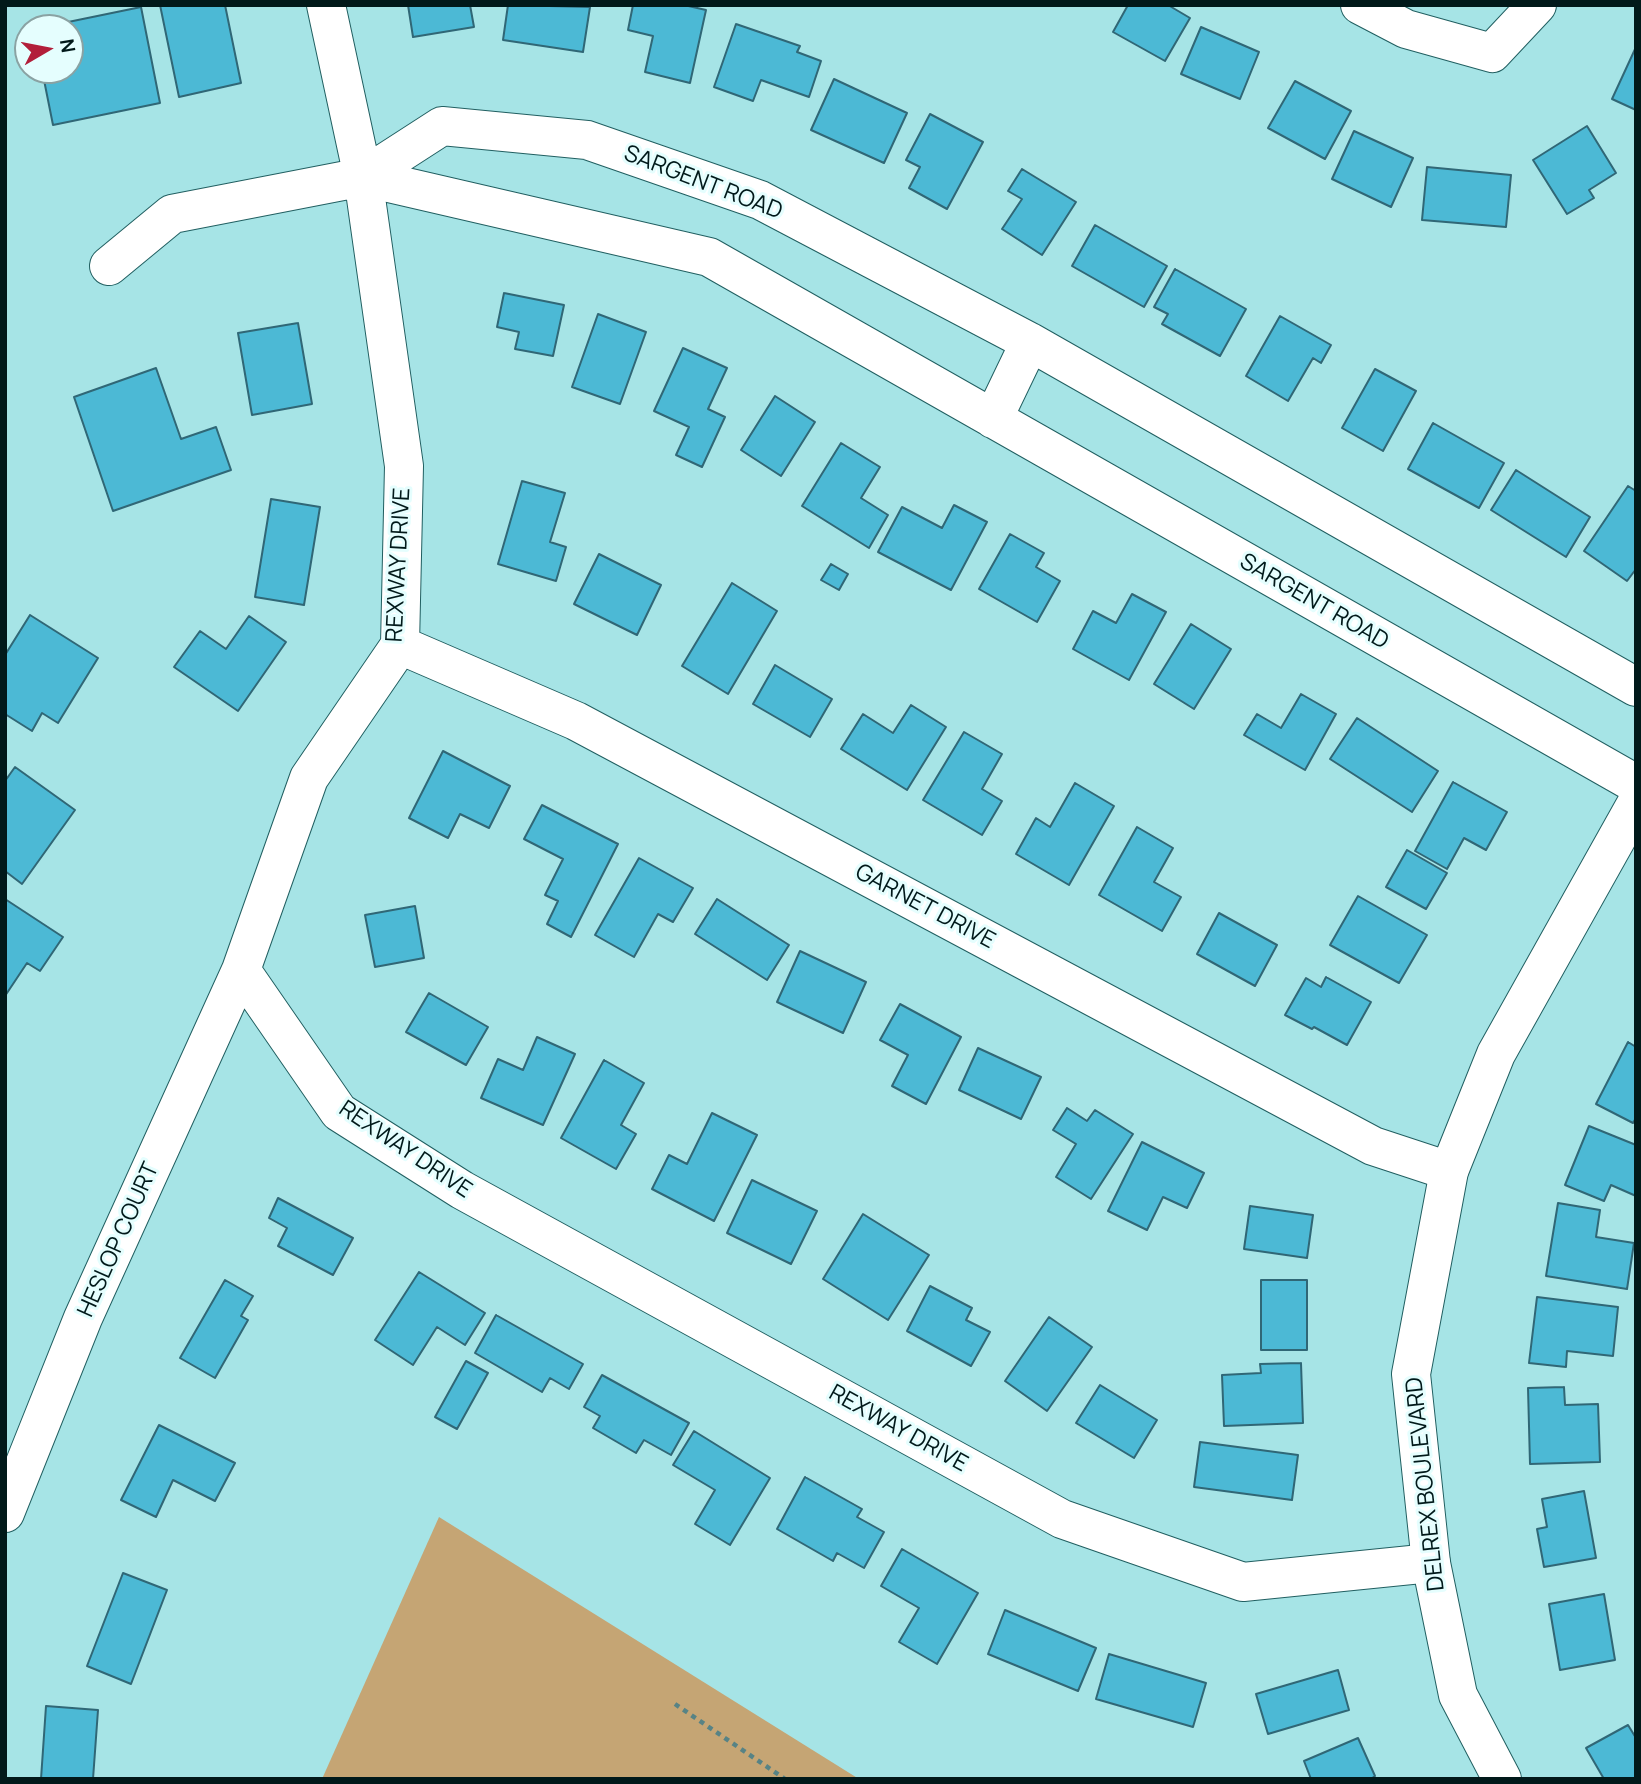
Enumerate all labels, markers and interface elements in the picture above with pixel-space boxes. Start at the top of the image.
north arrow [14,14,84,84]
text: N [54,37,82,55]
street label: SARGENT ROAD [620,140,786,226]
street label: REXWAY DRIVE [381,487,417,643]
street label: SARGENT ROAD [1235,548,1393,656]
street label: GARNET DRIVE [850,859,1000,955]
street label: REXWAY DRIVE [333,1095,477,1205]
street label: HESLOP COURT [73,1158,165,1322]
street label: DELREX BOULEVARD [1401,1376,1451,1592]
street label: REXWAY DRIVE [824,1380,972,1478]

